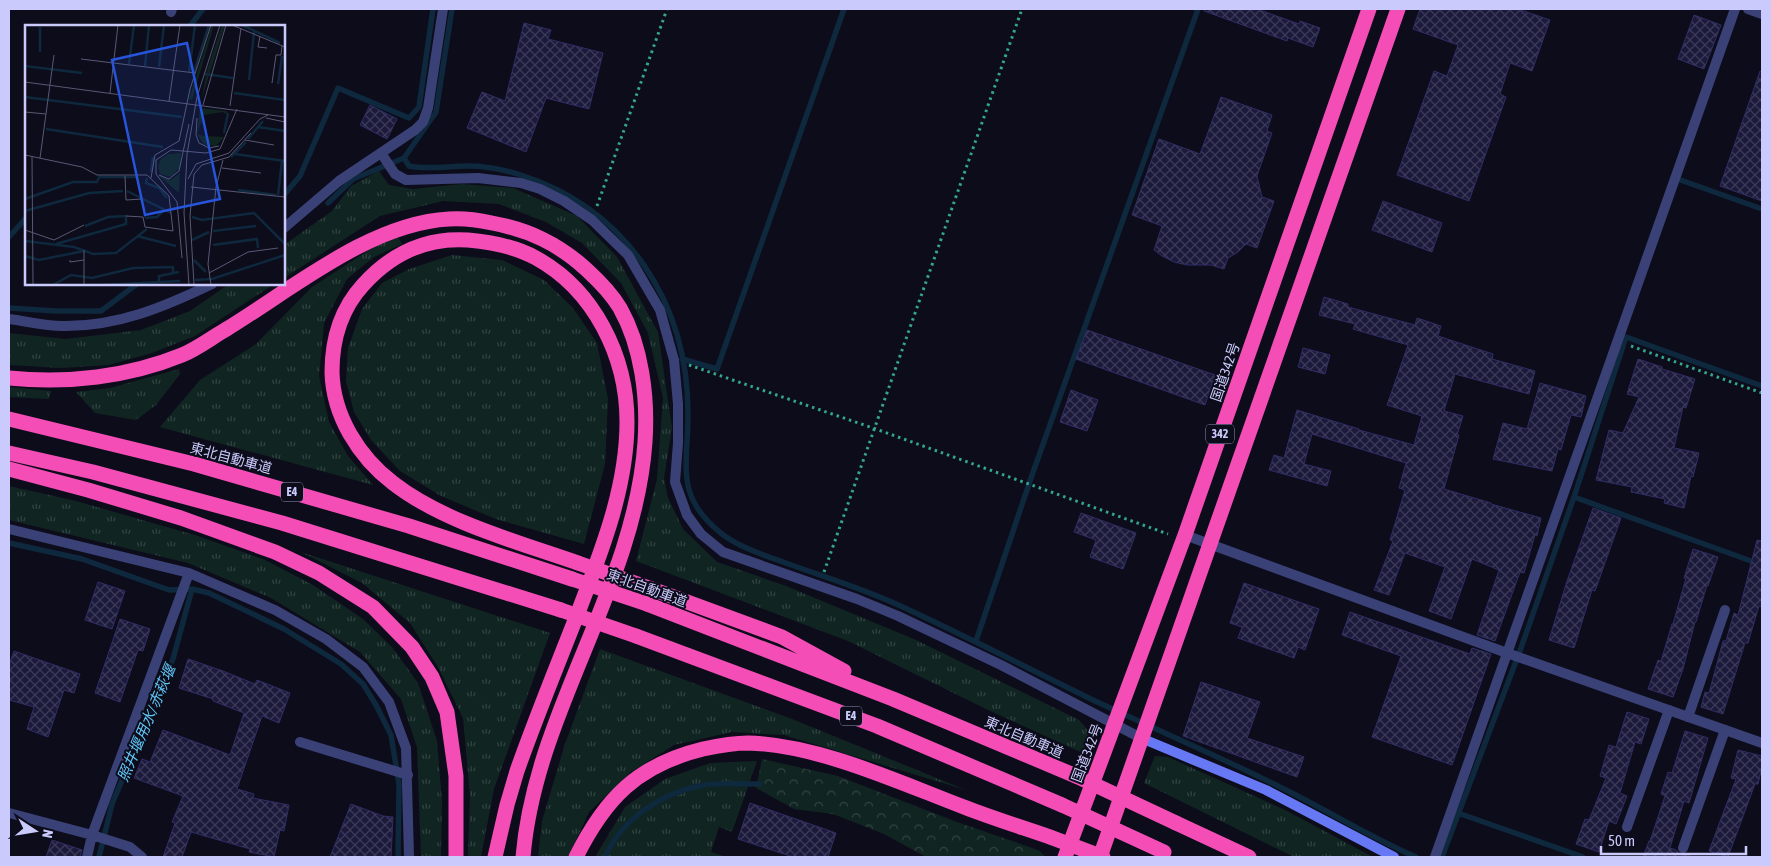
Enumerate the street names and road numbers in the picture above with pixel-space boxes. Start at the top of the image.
street label: 国道342号 [1207,340,1243,404]
road number: 342 [1206,424,1234,444]
street label: 東北自動車道 [188,439,274,477]
road number: E4 [281,482,303,502]
street label: 東北自動車道 [605,566,689,610]
road number: E4 [840,706,862,726]
street label: 東北自動車道 [982,713,1066,761]
street label: 国道342号 [1068,721,1106,785]

